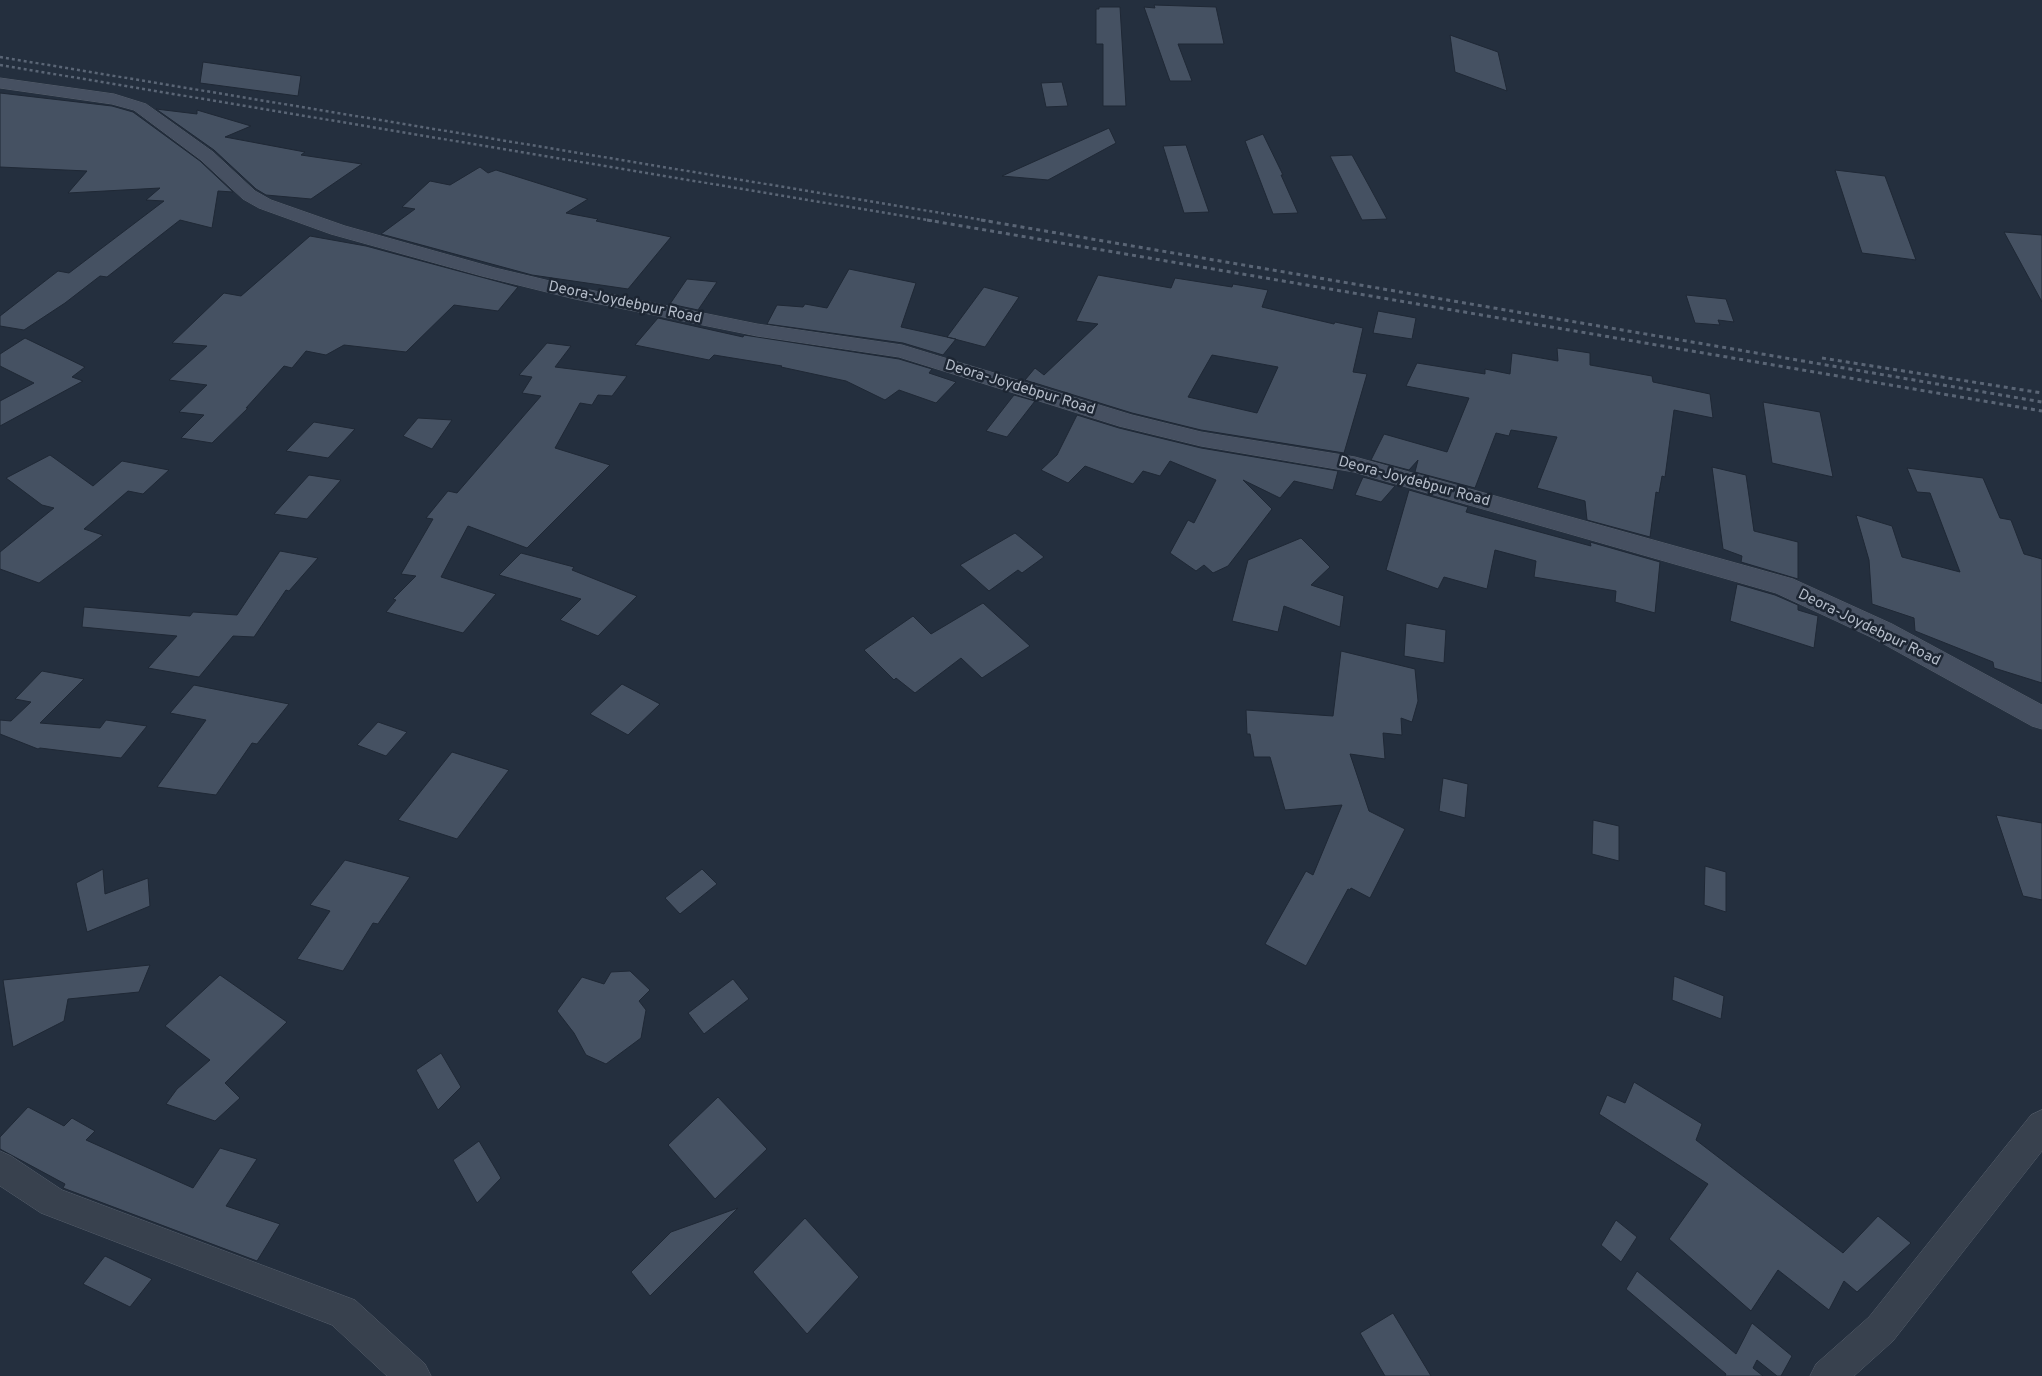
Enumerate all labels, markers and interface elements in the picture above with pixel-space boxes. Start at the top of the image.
street label: Deora-Joydebpur Road [547,277,703,329]
street label: Deora-Joydebpur Road [943,356,1097,420]
street label: Deora-Joydebpur Road [1336,453,1492,511]
street label: Deora-Joydebpur Road [1795,585,1943,671]

